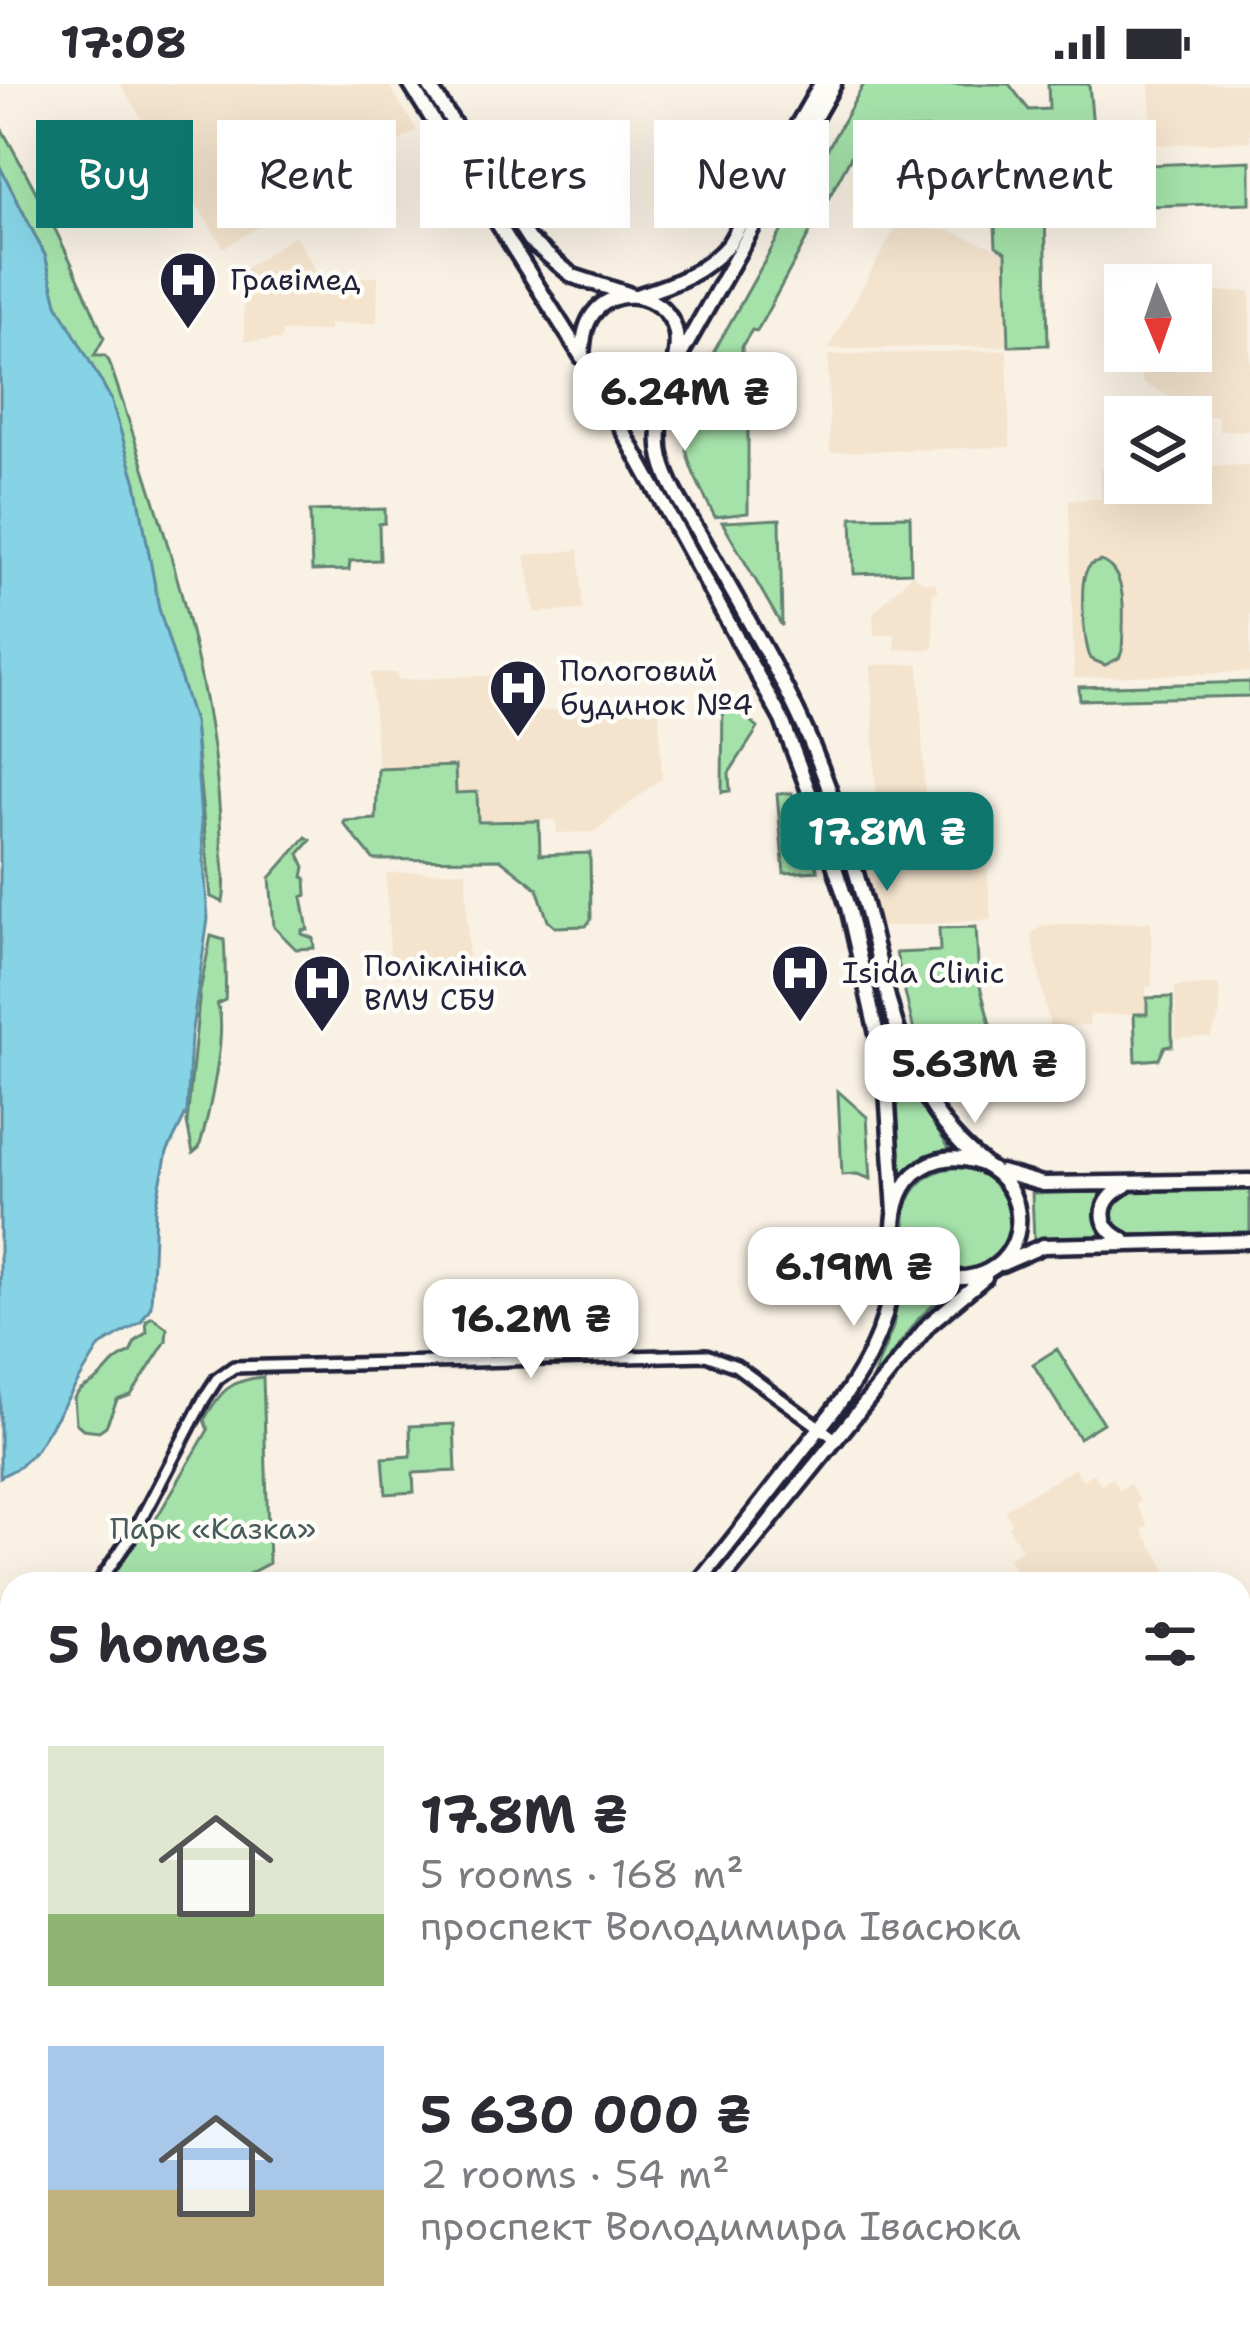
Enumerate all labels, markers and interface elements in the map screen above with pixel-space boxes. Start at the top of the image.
text: 17:08 [60,12,187,72]
chip: Buy [36,120,193,228]
chip: Rent [217,120,396,228]
chip: Filters [420,120,630,228]
chip: New [654,120,829,228]
chip: Apartment [853,120,1156,228]
hospital icon: Гравімед [157,249,219,331]
place label: Гравімед [230,259,361,300]
north arrow [1104,264,1212,372]
map controls [1104,264,1212,504]
pin: 6.24M ₴ [574,352,796,454]
text: 6.24M ₴ [600,365,770,417]
button: layers [1104,396,1212,504]
place label: Пологовий будинок №4 [560,650,753,725]
hospital icon: Пологовий будинок №4 [487,657,549,739]
pin: 17.8M ₴ [776,792,998,894]
text: 17.8M ₴ [807,805,967,857]
hospital icon: Isida Clinic [769,942,831,1024]
place label: Поліклініка ВМУ СБУ [364,945,527,1020]
hospital icon: Поліклініка ВМУ СБУ [291,952,353,1034]
place label: Isida Clinic [842,952,1005,993]
pin: 5.63M ₴ [864,1024,1086,1126]
text: 5.63M ₴ [892,1037,1058,1089]
pin: 6.19M ₴ [743,1227,965,1329]
text: 6.19M ₴ [775,1240,933,1292]
pin: 16.2M ₴ [420,1279,642,1381]
text: 16.2M ₴ [450,1292,612,1344]
park label: Парк «Казка» [110,1508,316,1549]
text: 5 homes [48,1610,268,1678]
icon: filters [1137,1611,1203,1677]
text: 17.8M ₴ [420,1780,628,1848]
icon: home [144,1794,288,1938]
text: 5 rooms · 168 m² [420,1848,744,1900]
text: проспект Володимира Івасюка [420,1900,1021,1952]
text: 5 630 000 ₴ [420,2080,751,2148]
icon: home [144,2094,288,2238]
text: 2 rooms · 54 m² [420,2148,730,2200]
text: проспект Володимира Івасюка [420,2200,1021,2252]

